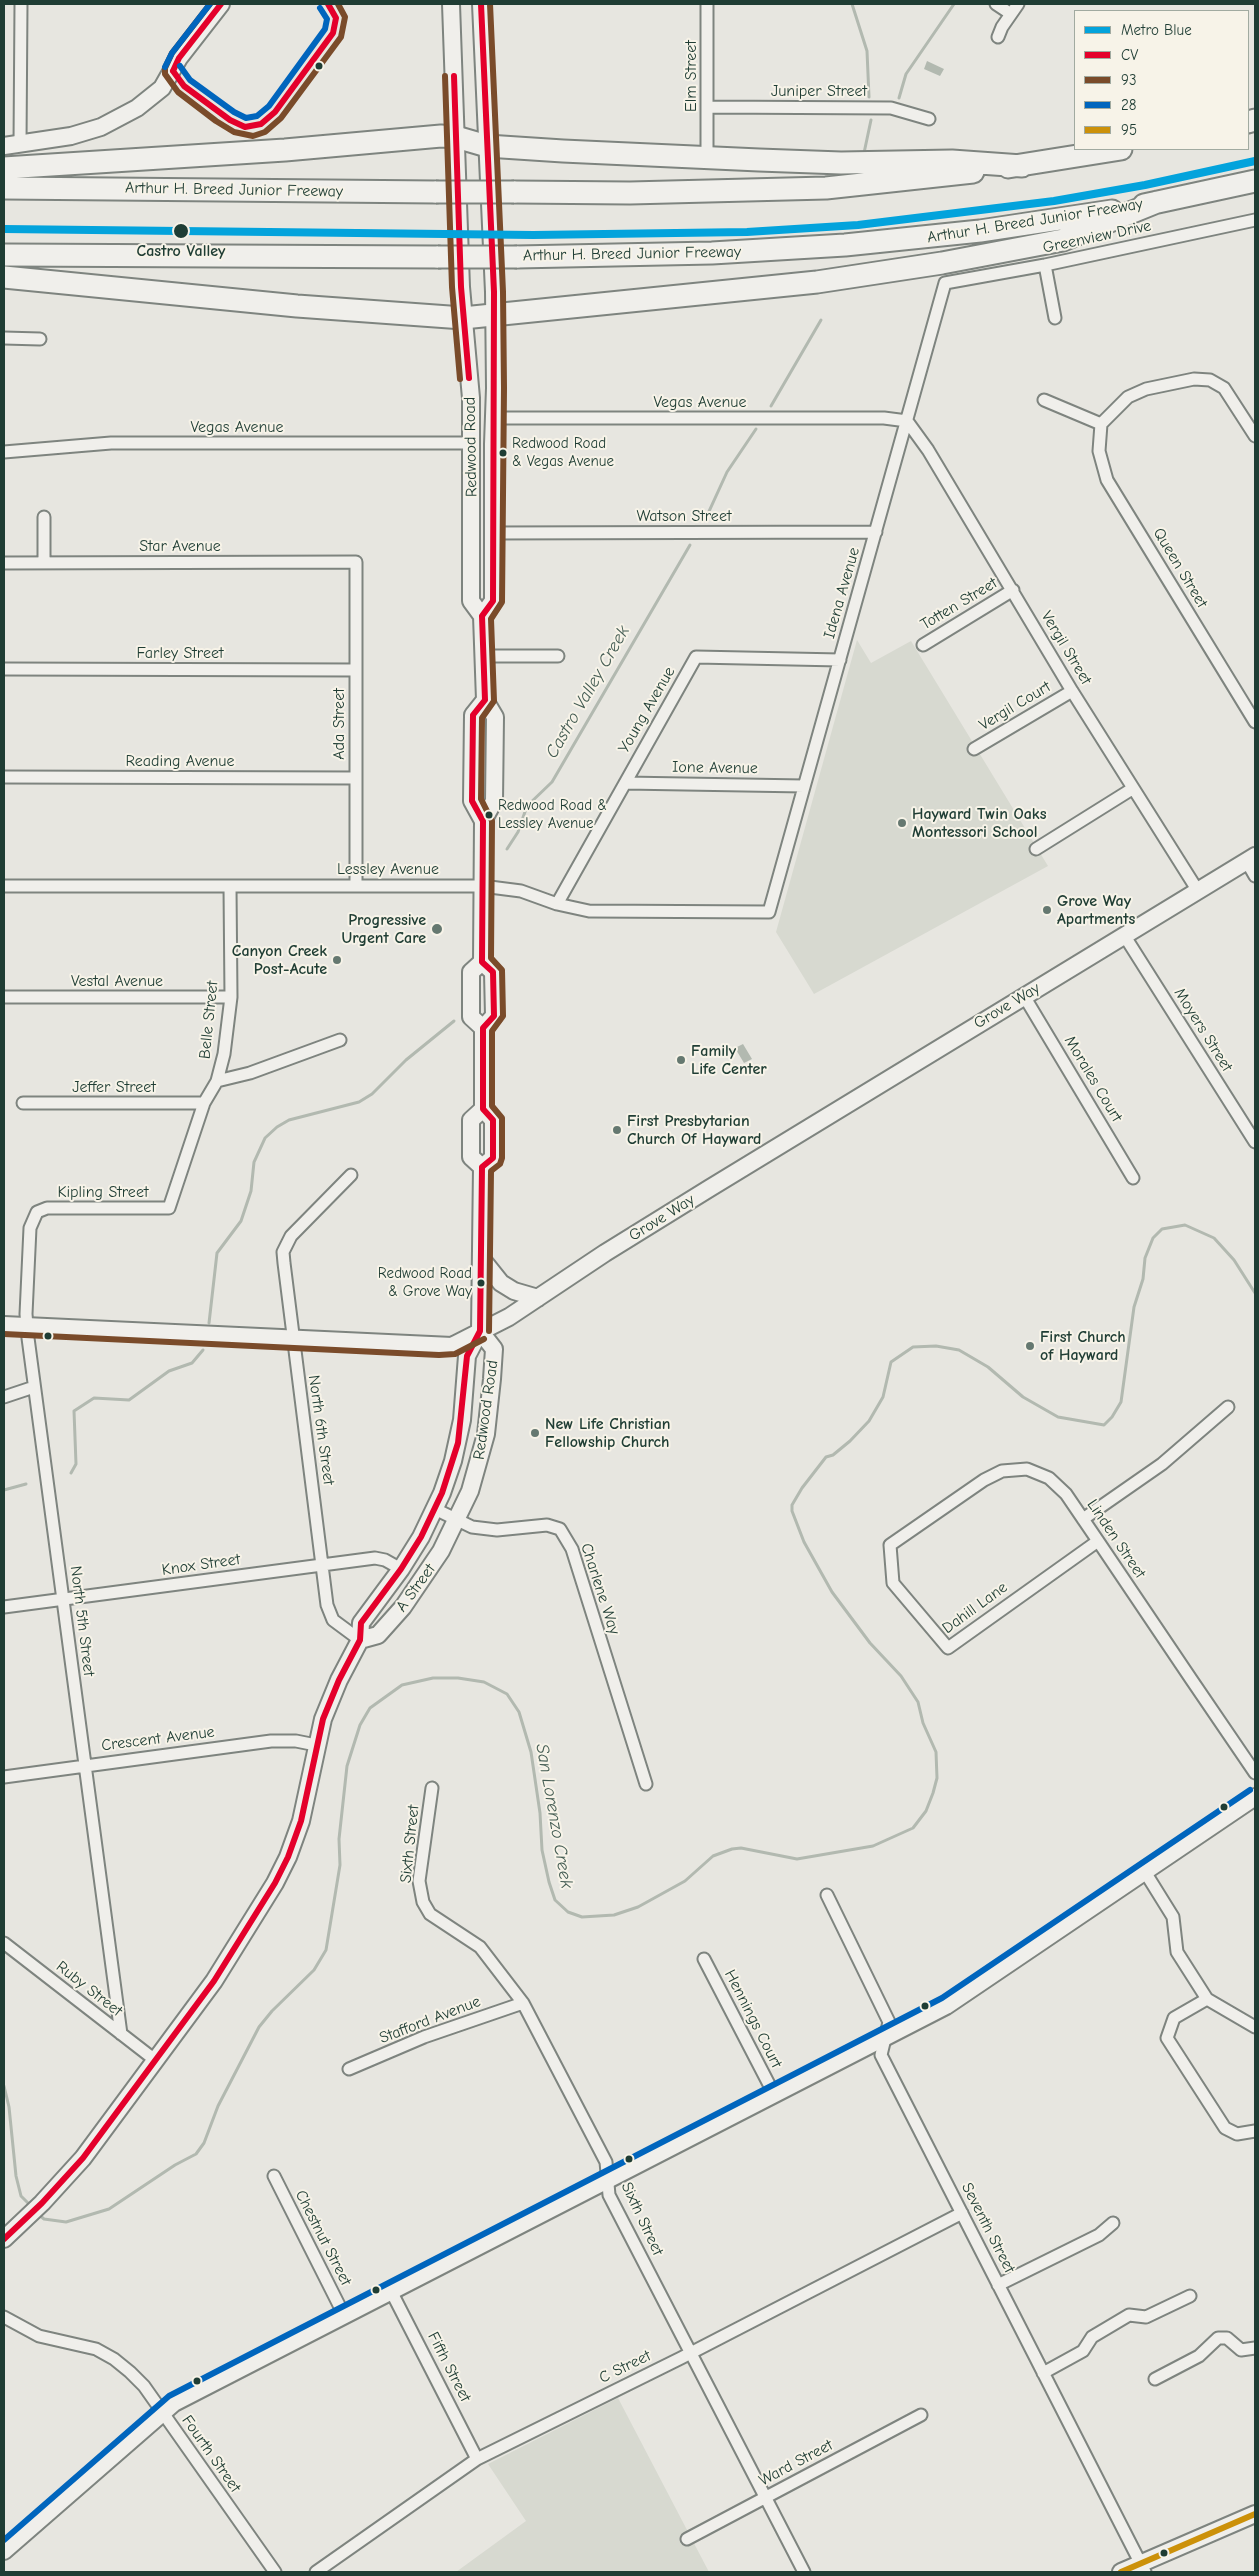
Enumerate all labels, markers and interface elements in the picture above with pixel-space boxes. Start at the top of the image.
legend [1074,10,1249,150]
text: Metro Blue [1121,21,1192,39]
street label: Elm Street [681,40,701,112]
text: CV [1121,46,1138,64]
unlabelled marker [314,61,324,71]
text: 93 [1121,71,1137,89]
street label: Juniper Street [771,81,867,101]
text: 28 [1121,96,1137,114]
text: 95 [1121,121,1137,139]
street label: Arthur H. Breed Junior Freeway [125,178,343,202]
street label: Arthur H. Breed Junior Freeway [926,194,1144,248]
street label: Greenview Drive [1041,216,1153,258]
marker: Castro Valley [172,222,190,240]
place label: Castro Valley [137,241,225,261]
street label: Arthur H. Breed Junior Freeway [523,242,741,266]
street label: Vegas Avenue [653,392,747,412]
street label: Redwood Road [461,397,481,497]
street label: Vegas Avenue [190,417,284,437]
place label: Redwood Road & Vegas Avenue [512,435,614,470]
marker: Redwood Road & Vegas Avenue [498,448,508,458]
street label: Watson Street [637,506,731,526]
street label: Queen Street [1149,525,1211,611]
street label: Star Avenue [139,536,221,556]
street label: Idena Avenue [820,545,864,641]
street label: Totten Street [917,574,1001,634]
street label: Vergil Street [1037,608,1095,688]
water label: Castro Valley Creek [541,622,635,762]
street label: Farley Street [136,643,224,663]
street label: Young Avenue [615,663,679,757]
street label: Vergil Court [976,677,1054,735]
street label: Ada Street [329,688,349,760]
street label: Reading Avenue [125,751,235,771]
street label: Ione Avenue [672,758,758,778]
place label: Redwood Road & Lessley Avenue [498,797,607,832]
place label: Hayward Twin Oaks Montessori School [912,804,1046,842]
marker: Redwood Road & Lessley Avenue [484,810,494,820]
marker: Hayward Twin Oaks Montessori School [896,817,908,829]
street label: Lessley Avenue [337,859,439,879]
place label: Grove Way Apartments [1057,891,1135,929]
marker: Grove Way Apartments [1041,904,1053,916]
place label: Progressive Urgent Care [342,910,426,948]
marker: Progressive Urgent Care [430,922,444,936]
place label: Canyon Creek Post-Acute [232,941,327,979]
marker: Canyon Creek Post-Acute [331,954,343,966]
street label: Vestal Avenue [71,971,163,991]
street label: Grove Way [970,979,1044,1033]
street label: Belle Street [195,980,223,1060]
street label: Moyers Street [1170,985,1236,1075]
street label: Morales Court [1060,1032,1126,1126]
place label: Family Life Center [691,1041,767,1079]
marker: Family Life Center [675,1054,687,1066]
street label: Jeffer Street [72,1077,156,1097]
place label: First Presbytarian Church Of Hayward [627,1111,761,1149]
marker: First Presbytarian Church Of Hayward [611,1124,623,1136]
street label: Kipling Street [58,1182,148,1202]
street label: Grove Way [626,1190,698,1246]
place label: Redwood Road & Grove Way [378,1265,472,1300]
marker: Redwood Road & Grove Way [476,1278,486,1288]
place label: First Church of Hayward [1040,1327,1126,1365]
unlabelled marker [43,1331,53,1341]
marker: First Church of Hayward [1024,1340,1036,1352]
street label: Redwood Road [470,1359,502,1461]
street label: North 6th Street [304,1374,338,1486]
place label: New Life Christian Fellowship Church [545,1414,671,1452]
marker: New Life Christian Fellowship Church [529,1427,541,1439]
street label: Linden Street [1083,1496,1149,1582]
street label: Charlene Way [576,1541,624,1637]
street label: Knox Street [161,1550,241,1580]
street label: A Street [392,1560,440,1616]
street label: North 5th Street [66,1565,98,1677]
street label: Dahill Lane [939,1578,1011,1638]
street label: Crescent Avenue [100,1723,216,1755]
water label: San Lorenzo Creek [531,1742,577,1890]
unlabelled marker [1219,1802,1229,1812]
street label: Sixth Street [396,1804,424,1884]
street label: Ruby Street [52,1957,126,2021]
street label: Hennings Court [720,1967,786,2071]
street label: Stafford Avenue [377,1992,483,2048]
unlabelled marker [920,2001,930,2011]
unlabelled marker [624,2154,634,2164]
street label: Sixth Street [617,2179,667,2259]
street label: Seventh Street [957,2180,1019,2276]
street label: Chestnut Street [291,2187,355,2289]
unlabelled marker [371,2285,381,2295]
street label: Fifth Street [423,2329,475,2405]
street label: C Street [596,2346,654,2388]
unlabelled marker [192,2376,202,2386]
street label: Fourth Street [177,2412,245,2496]
street label: Ward Street [756,2436,836,2490]
unlabelled marker [1159,2548,1169,2558]

